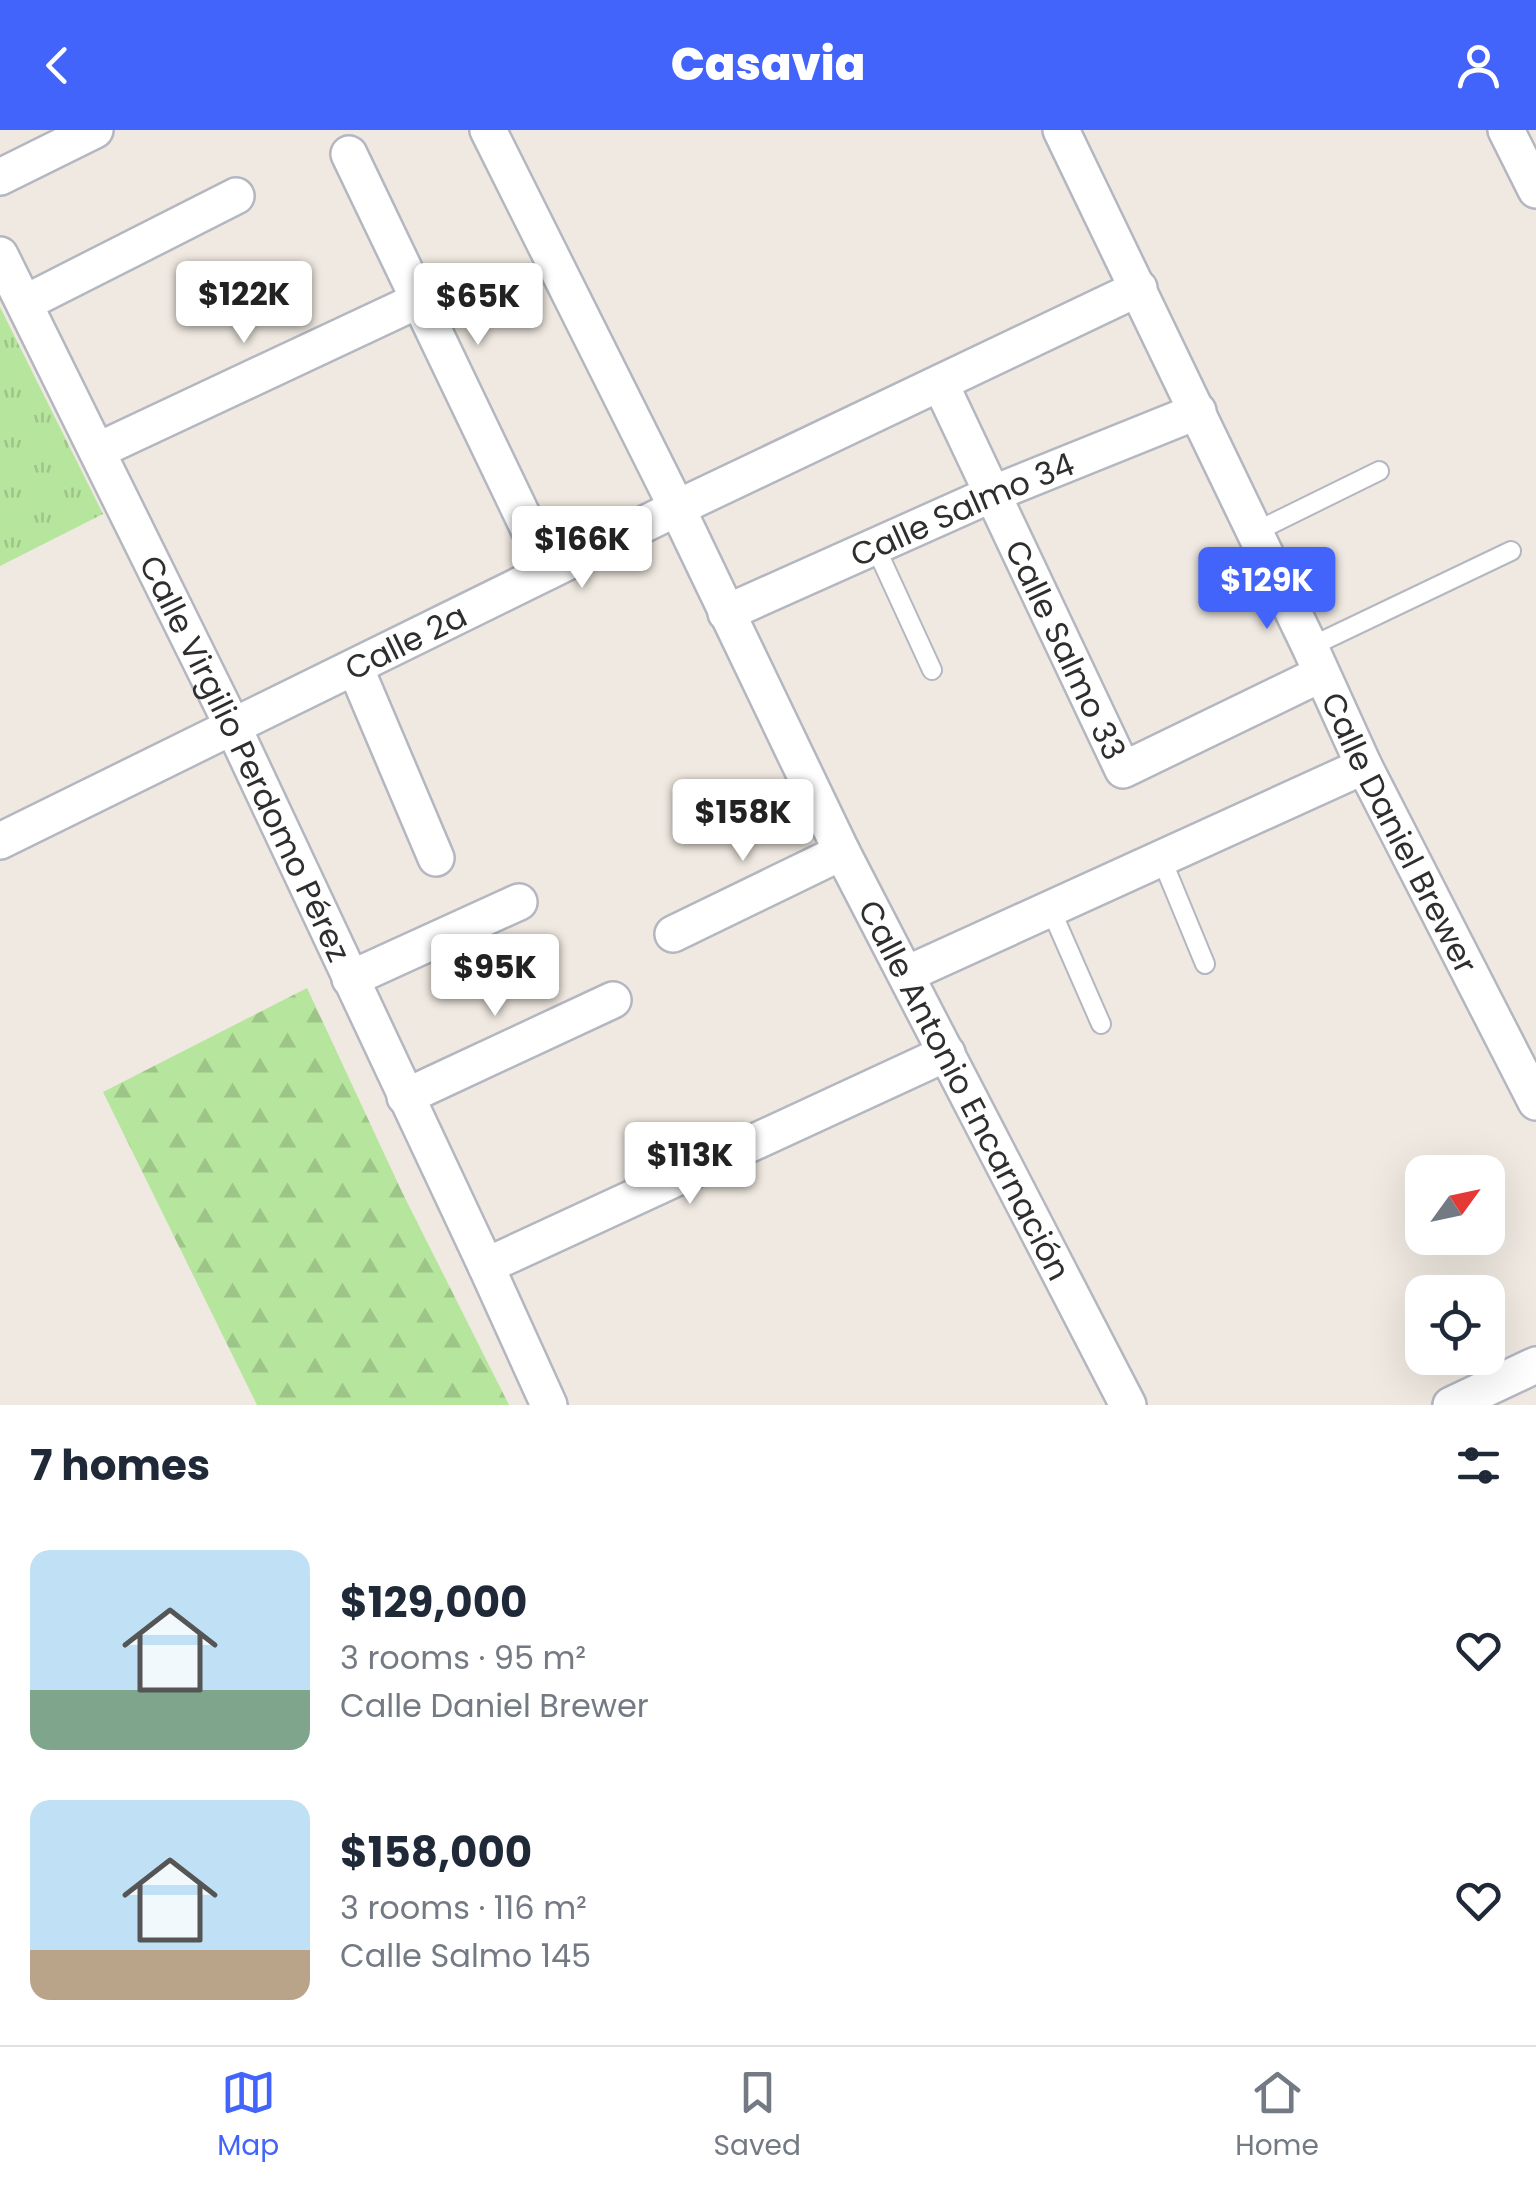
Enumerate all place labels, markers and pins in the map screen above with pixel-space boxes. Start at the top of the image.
pin: $122K [174,261,314,346]
pin: $65K [419,263,537,348]
pin: $166K [512,506,652,591]
pin: $129K [1197,547,1337,632]
pin: $158K [673,779,813,864]
pin: $95K [436,934,554,1019]
pin: $113K [620,1122,760,1207]

